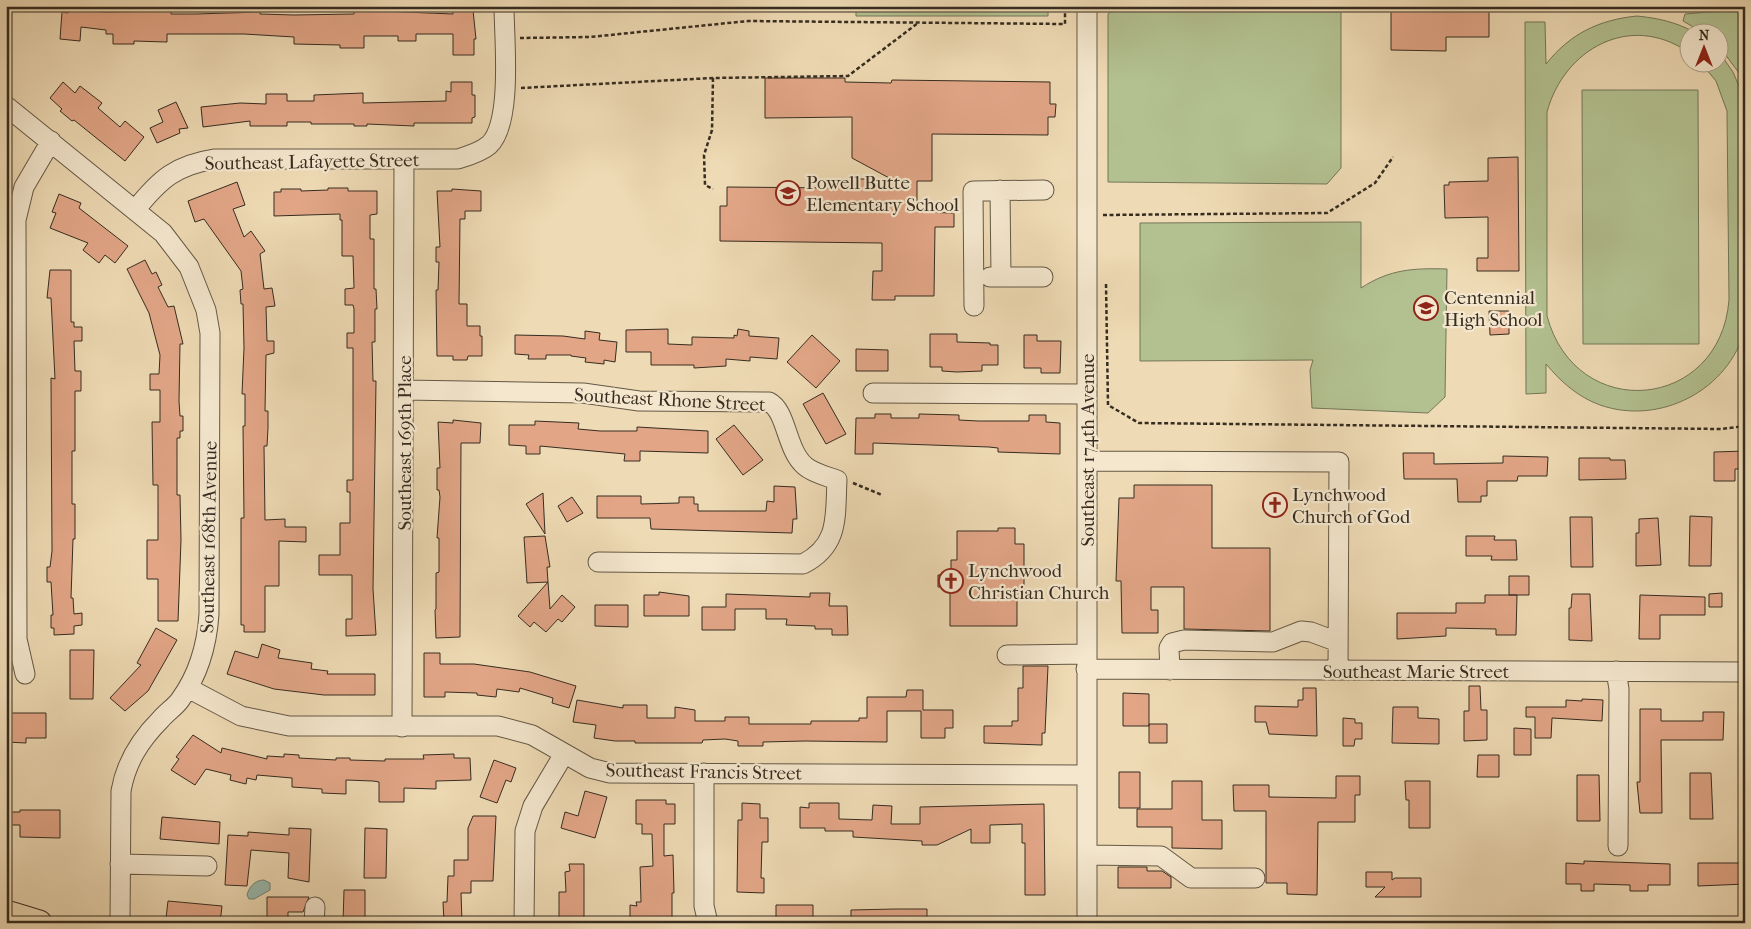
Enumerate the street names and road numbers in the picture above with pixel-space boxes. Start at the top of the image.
street label: Southeast Lafayette Street [204,149,420,175]
street label: Southeast 174th Avenue [1077,354,1099,546]
street label: Southeast 169th Place [394,355,416,531]
street label: Southeast Rhone Street [574,384,767,416]
street label: Southeast 168th Avenue [196,440,222,634]
street label: Southeast Marie Street [1323,661,1510,683]
street label: Southeast Francis Street [606,759,803,785]

